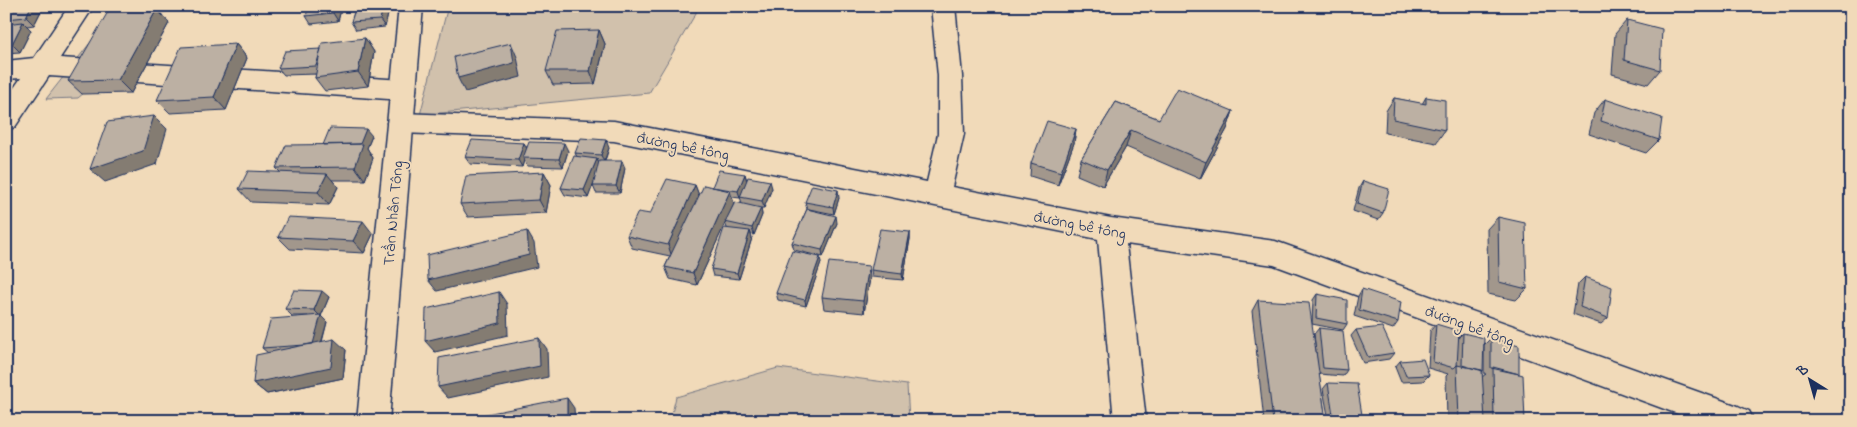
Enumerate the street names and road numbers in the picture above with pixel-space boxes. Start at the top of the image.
street label: đường bê tông [634,126,731,168]
street label: Trần Nhân Tông [377,160,411,267]
street label: đường bê tông [1031,205,1128,247]
street label: đường bê tông [1421,300,1518,354]

